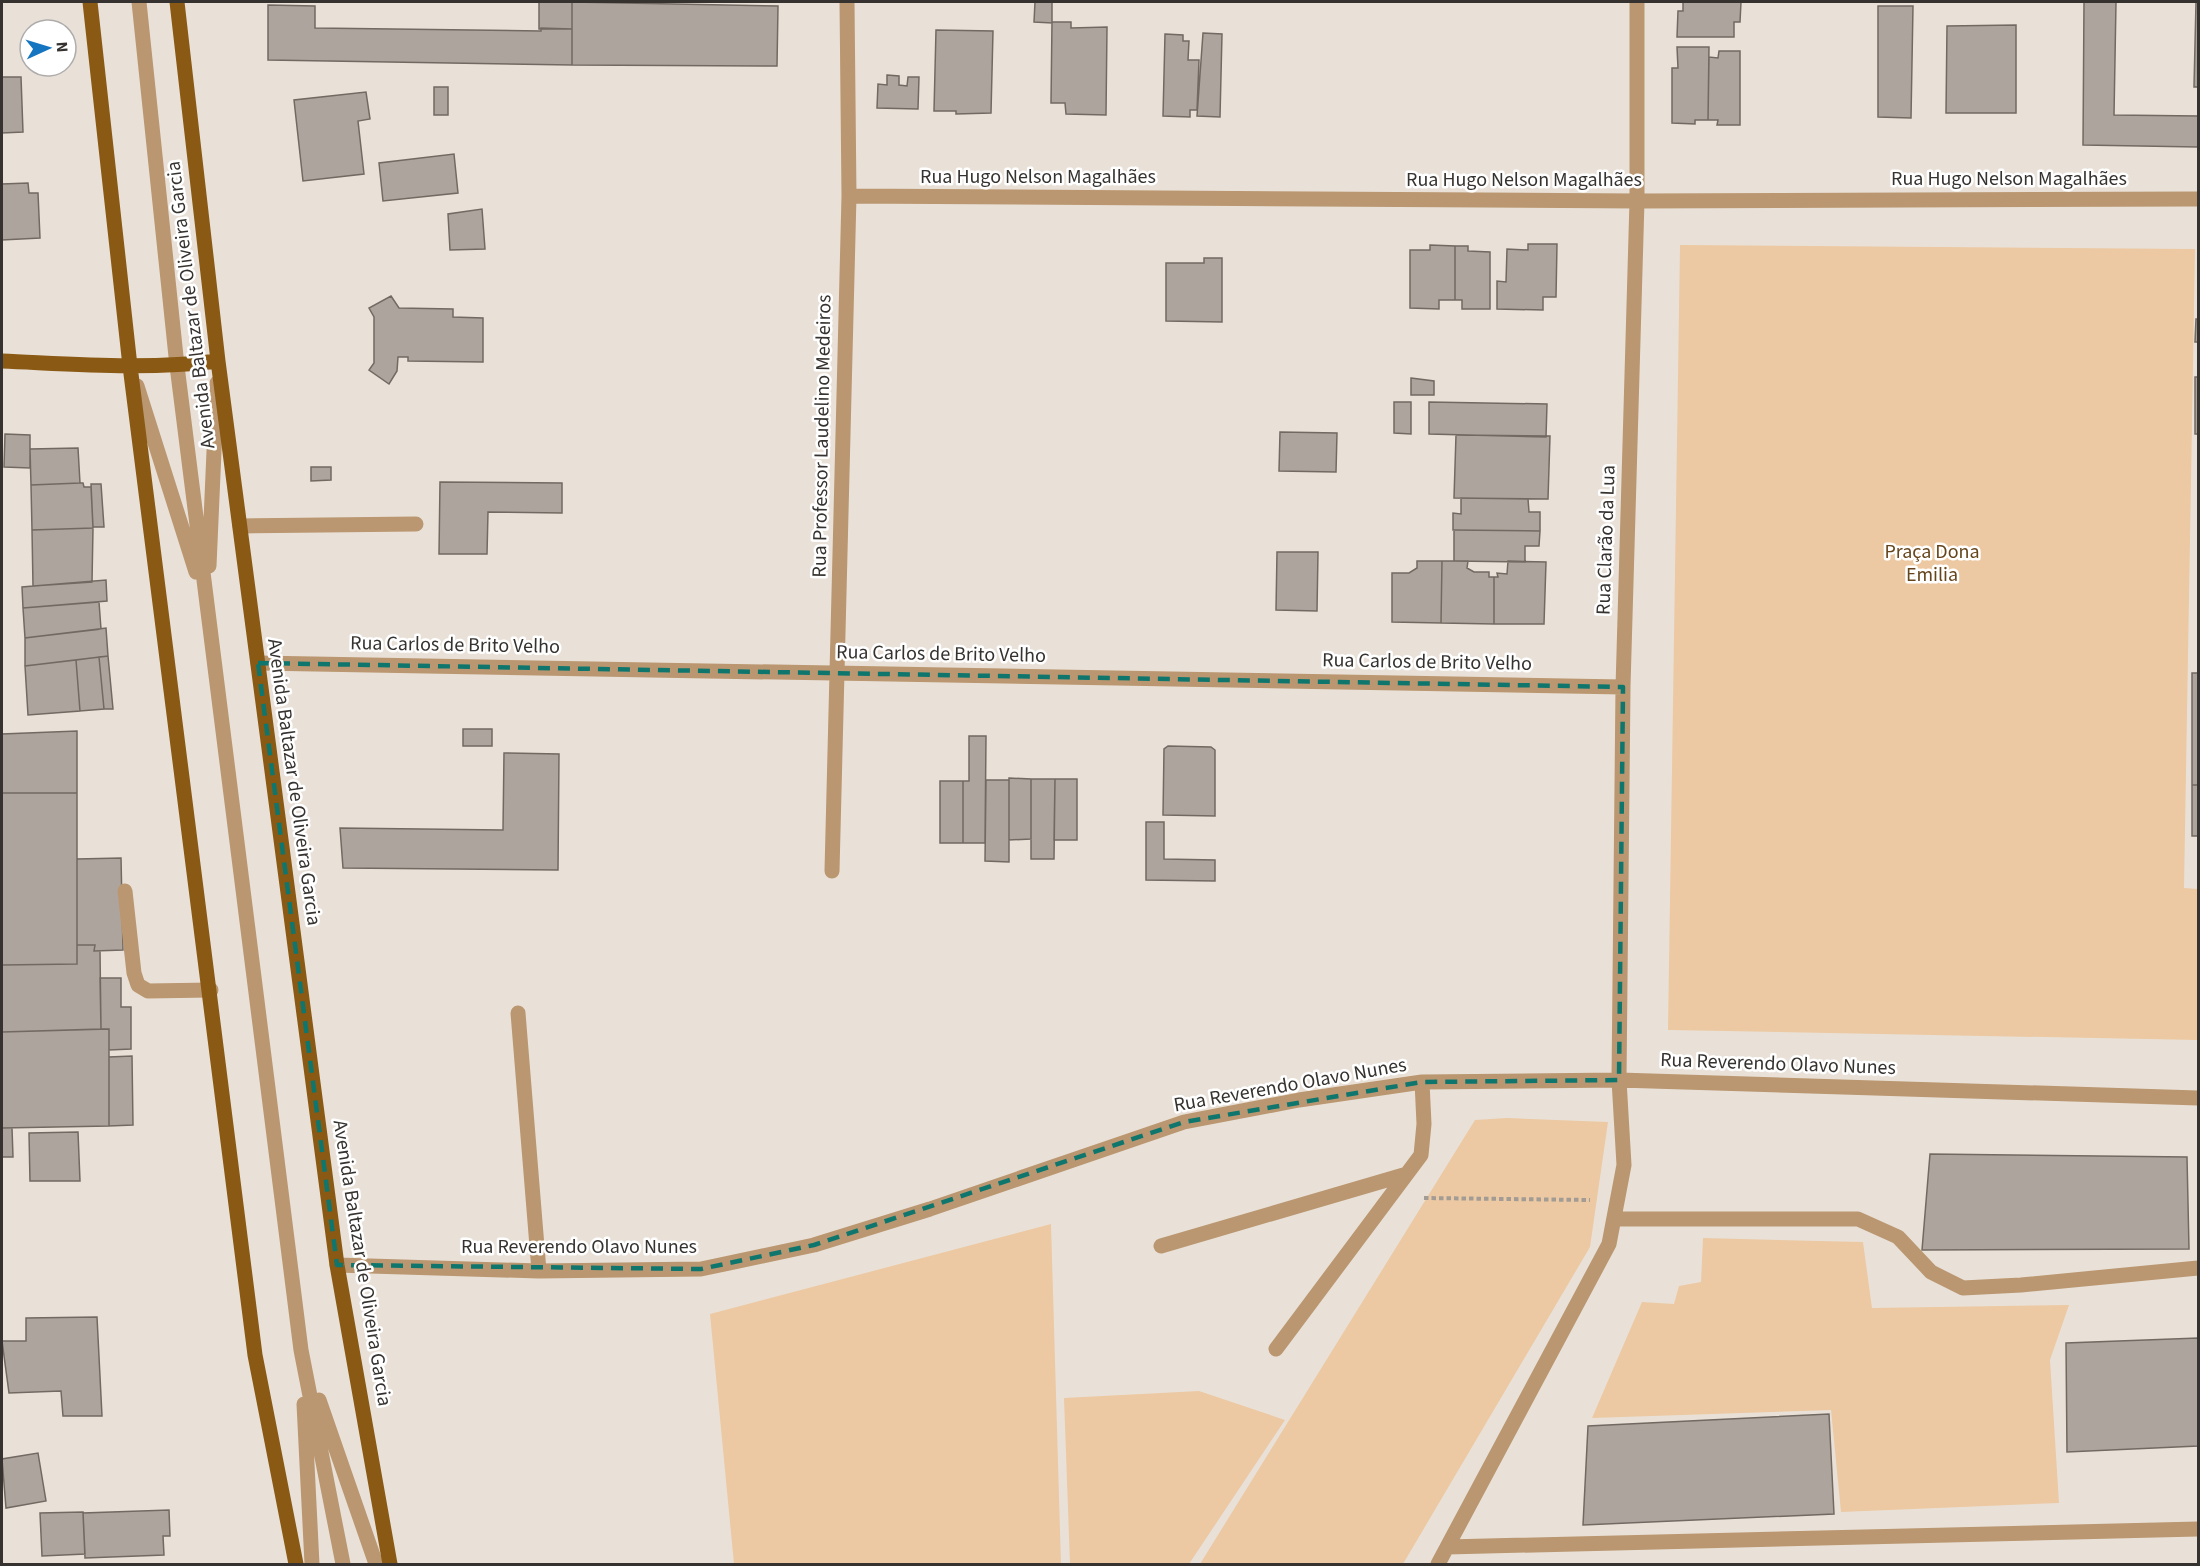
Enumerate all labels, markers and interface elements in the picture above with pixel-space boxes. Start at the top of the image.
north arrow [18,18,78,78]
text: N [51,41,73,53]
street label: Avenida Baltazar de Oliveira Garcia [159,160,223,450]
street label: Rua Hugo Nelson Magalhães [920,163,1156,191]
street label: Rua Hugo Nelson Magalhães [1891,165,2127,193]
street label: Rua Hugo Nelson Magalhães [1406,166,1642,194]
street label: Rua Professor Laudelino Medeiros [806,294,838,578]
street label: Rua Clarão da Lua [1589,465,1623,615]
park label: Praça Dona Emilia [1884,538,1980,589]
street label: Rua Carlos de Brito Velho [350,629,560,661]
street label: Avenida Baltazar de Oliveira Garcia [260,637,328,927]
street label: Rua Carlos de Brito Velho [836,638,1046,670]
street label: Rua Carlos de Brito Velho [1322,646,1532,678]
street label: Rua Reverendo Olavo Nunes [1660,1046,1896,1082]
street label: Rua Reverendo Olavo Nunes [1171,1051,1409,1119]
street label: Avenida Baltazar de Oliveira Garcia [326,1118,398,1408]
street label: Rua Reverendo Olavo Nunes [461,1233,697,1261]

